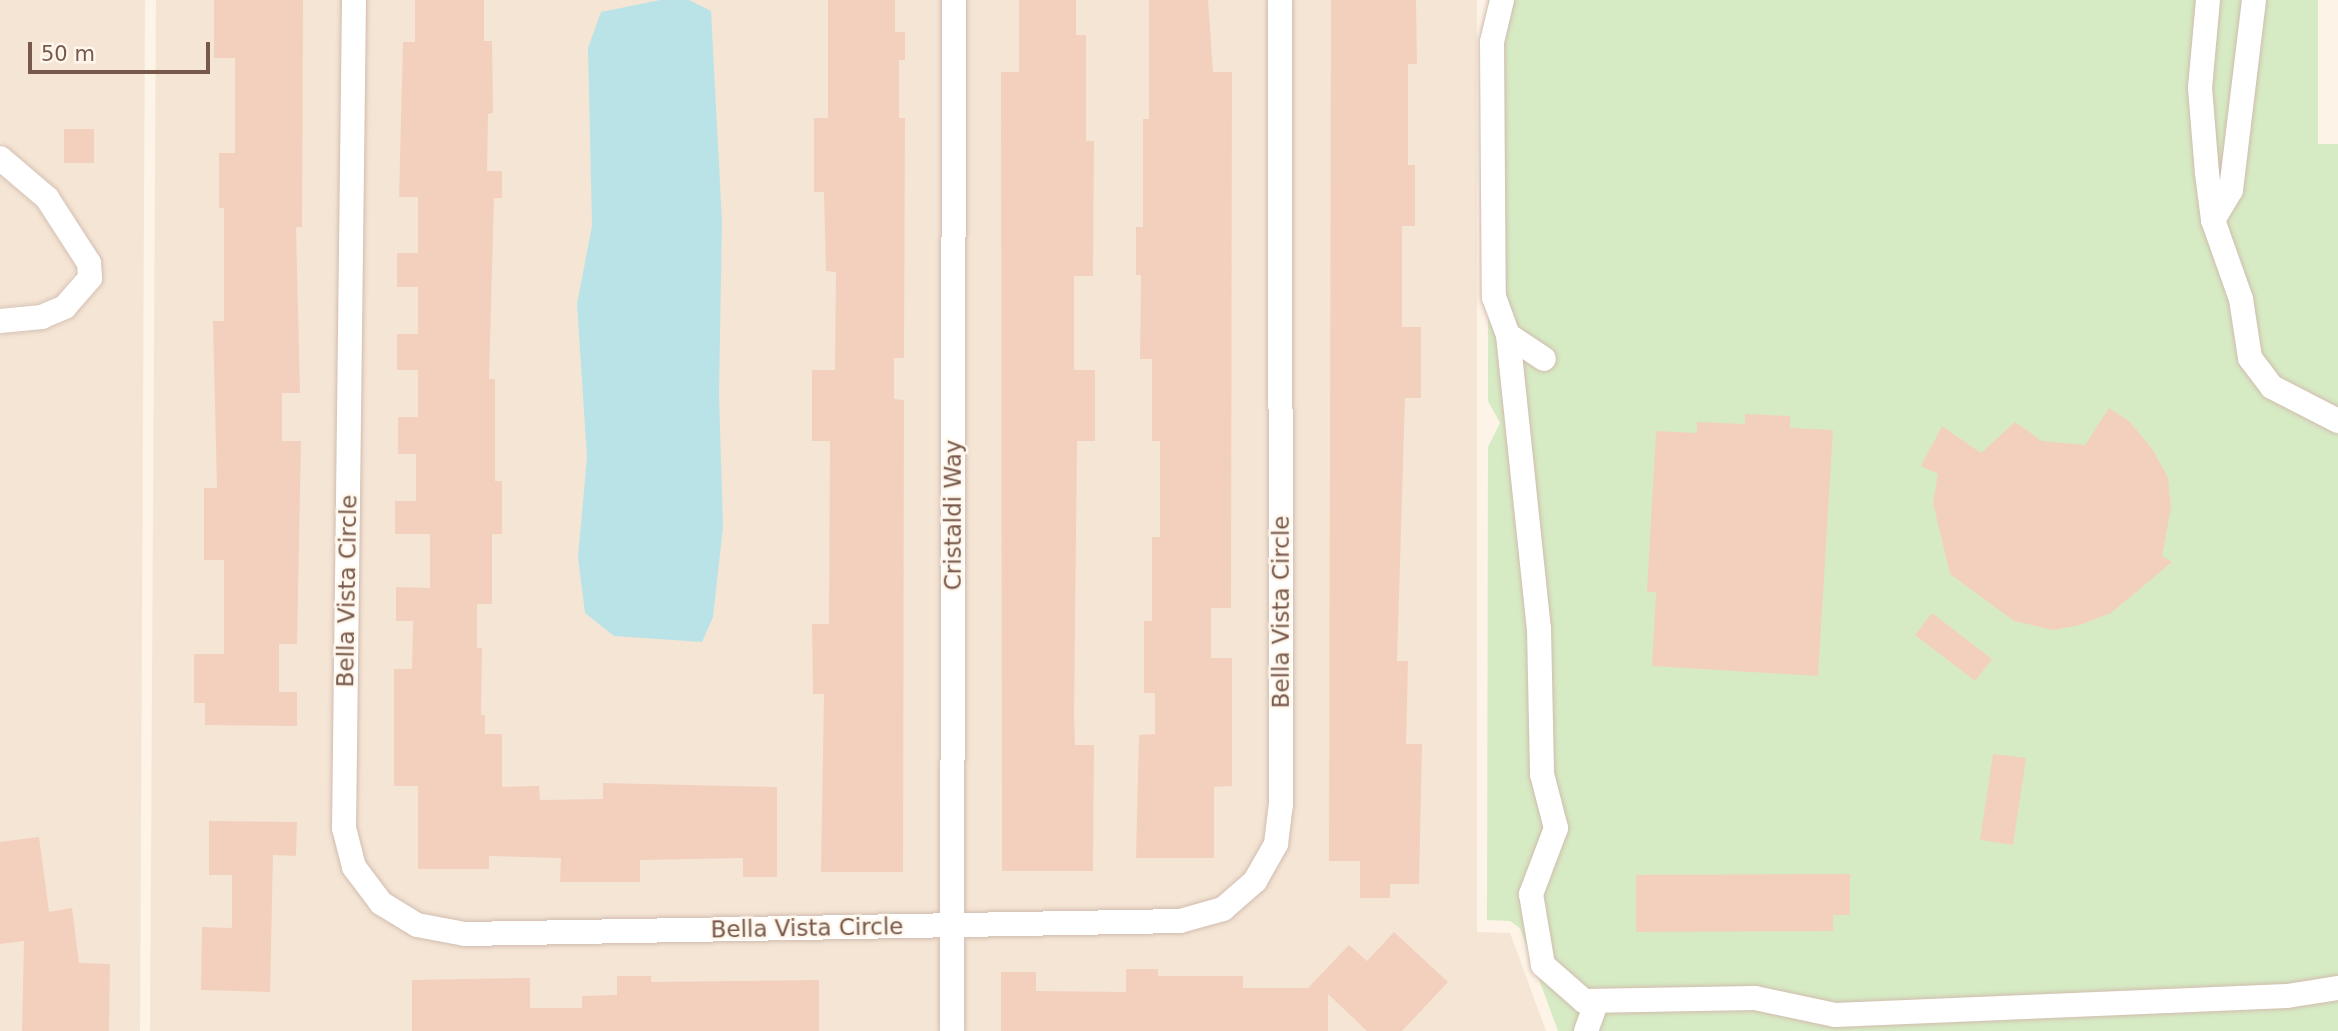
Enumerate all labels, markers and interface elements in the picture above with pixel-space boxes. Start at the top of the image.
scale bar [32,28,214,72]
text: 50 m [41,42,95,66]
street label: Cristaldi Way [939,440,967,590]
street label: Bella Vista Circle [332,494,362,688]
street label: Bella Vista Circle [1267,516,1295,708]
street label: Bella Vista Circle [710,913,904,943]

